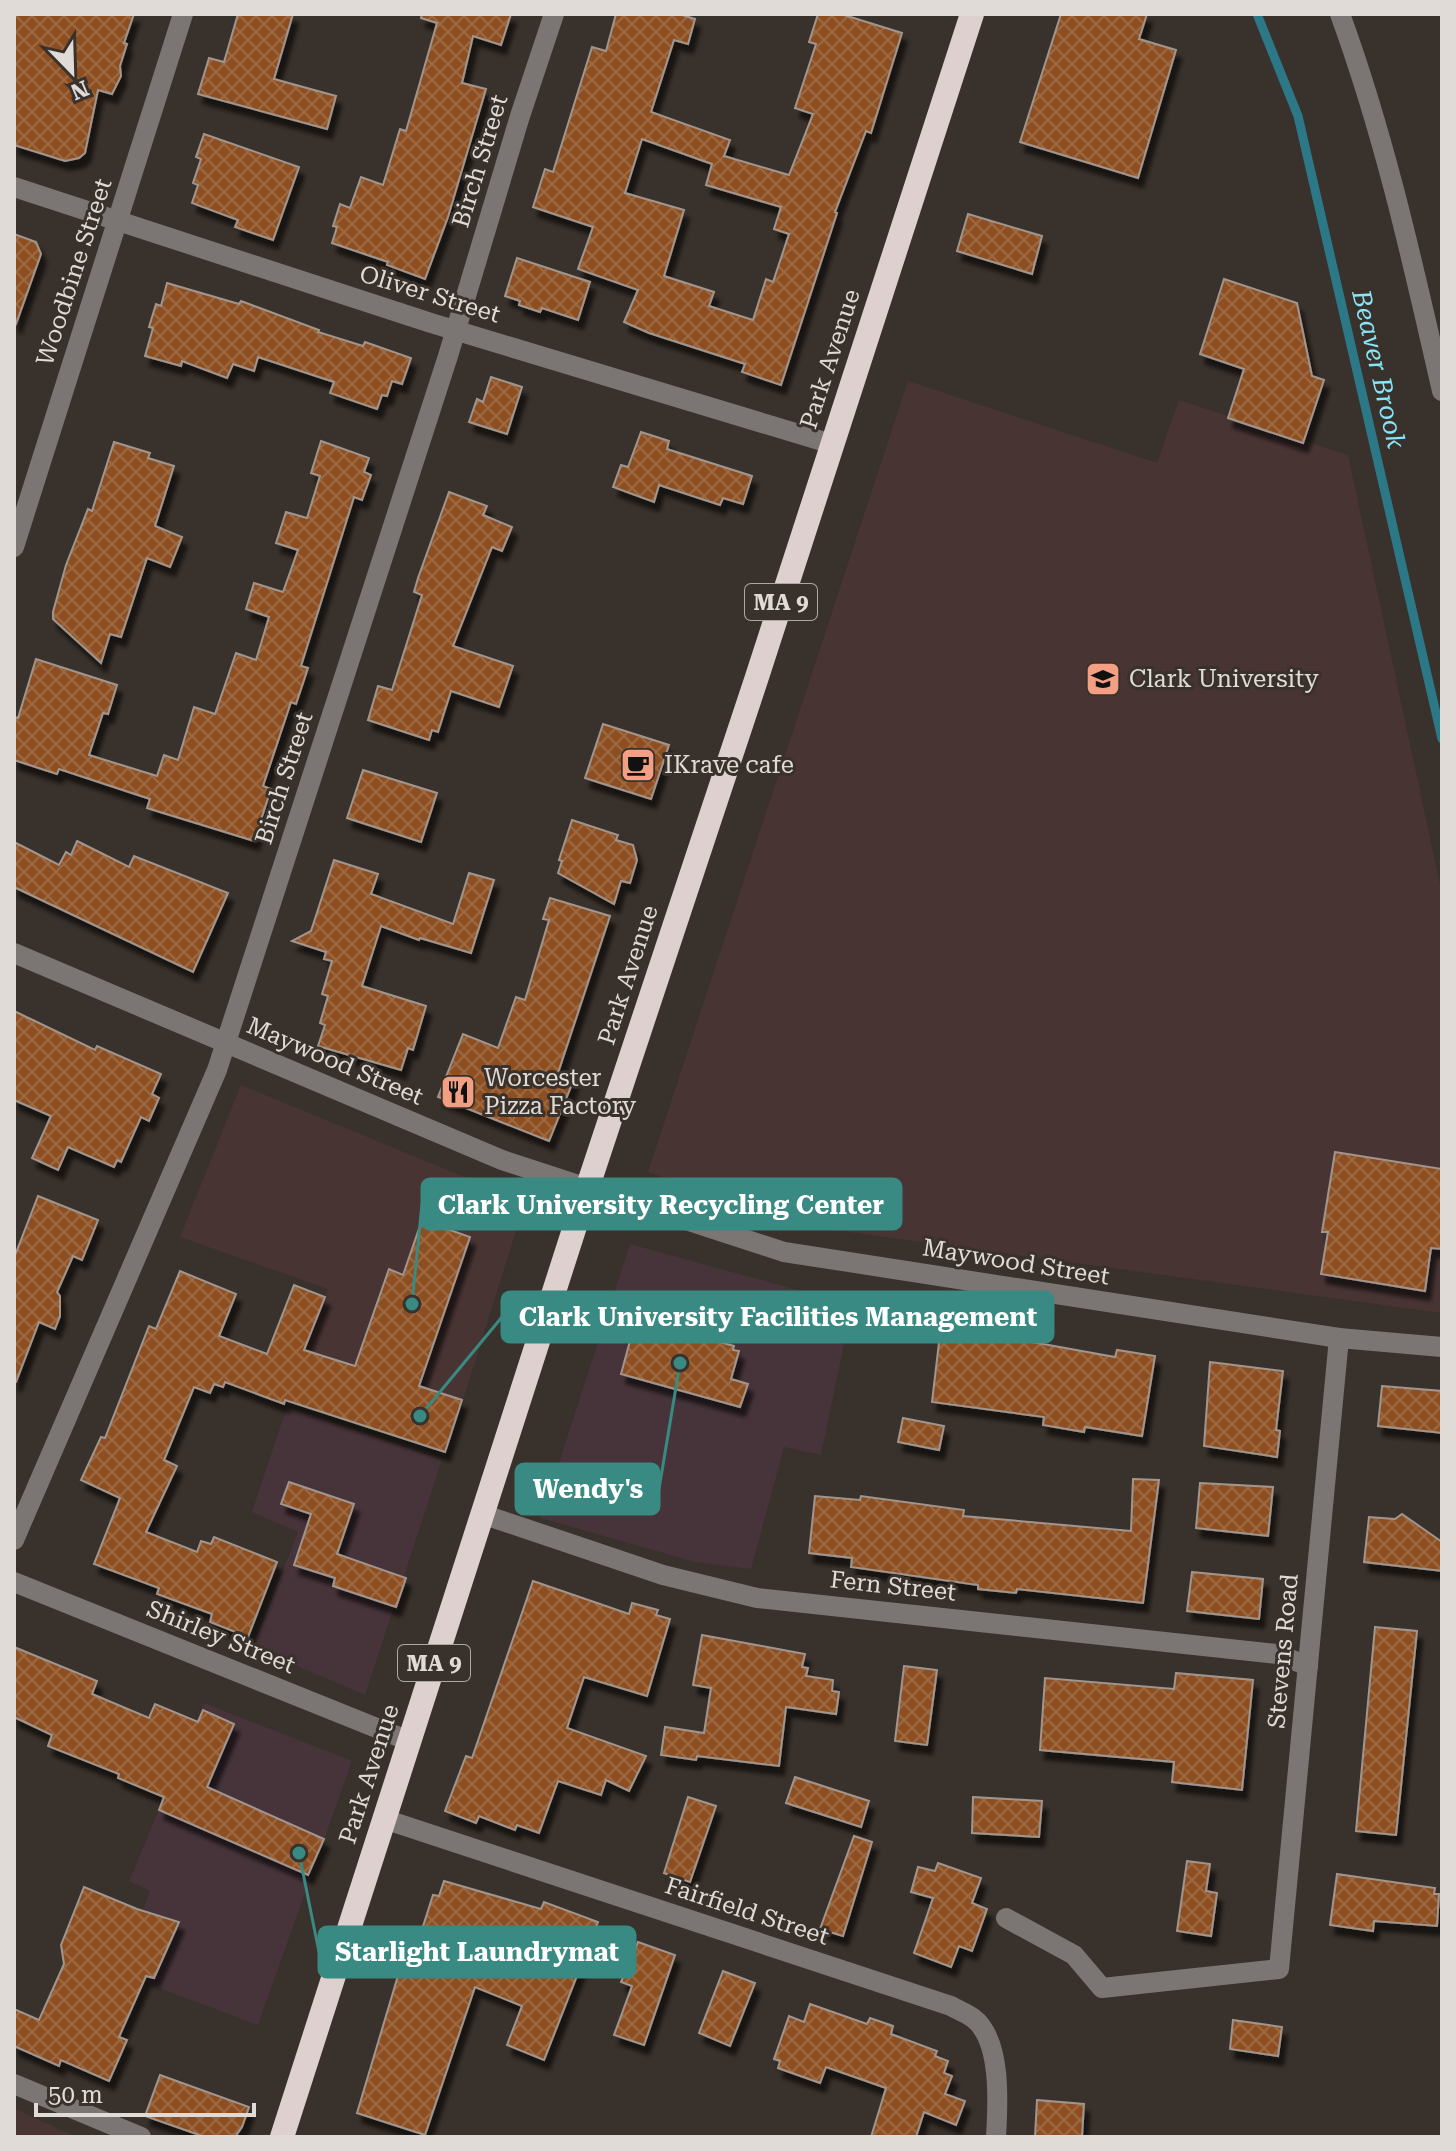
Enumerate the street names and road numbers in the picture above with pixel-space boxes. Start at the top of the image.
street label: Birch Street [447,91,513,231]
street label: Woodbine Street [31,175,117,369]
street label: Oliver Street [356,259,504,329]
street label: Park Avenue [794,286,866,432]
road number: MA 9 [745,584,817,620]
street label: Birch Street [249,708,319,848]
street label: Park Avenue [592,902,664,1048]
street label: Maywood Street [243,1011,427,1111]
street label: Maywood Street [920,1233,1112,1291]
street label: Fern Street [829,1565,958,1607]
street label: Stevens Road [1262,1573,1304,1729]
street label: Shirley Street [143,1595,299,1679]
road number: MA 9 [398,1645,470,1681]
street label: Park Avenue [333,1701,405,1847]
street label: Fairfield Street [662,1871,832,1951]

